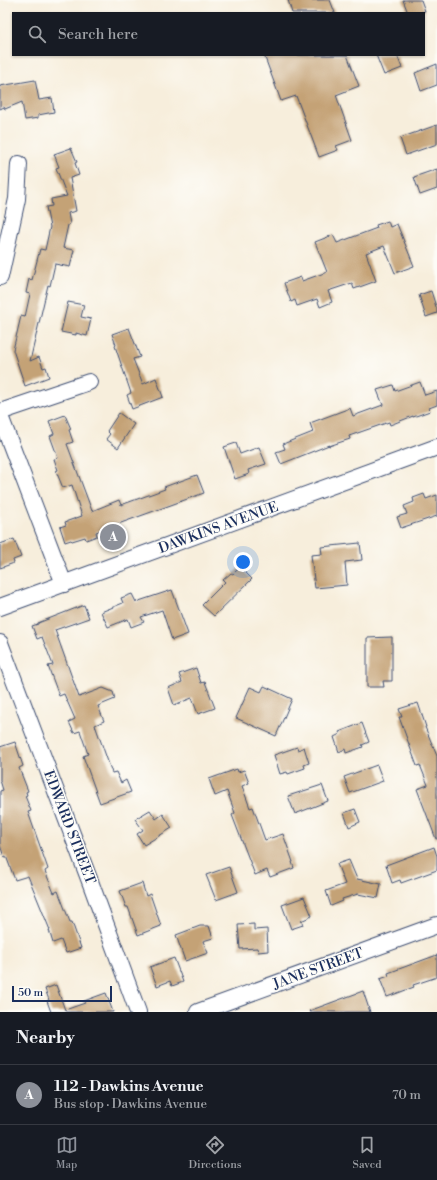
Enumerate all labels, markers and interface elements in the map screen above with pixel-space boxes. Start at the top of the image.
search box [12,12,425,56]
icon: search [26,23,48,45]
text: Search here [58,25,138,44]
street label: DAWKINS AVENUE [156,498,281,558]
pin: A [100,522,126,552]
your location [233,552,253,572]
street label: EDWARD STREET [39,768,99,887]
street label: JANE STREET [270,944,366,994]
scale bar [12,984,112,1003]
text: 50 m [18,986,43,1000]
text: Nearby [16,1027,75,1049]
text: 112 - Dawkins Avenue [54,1077,204,1096]
text: A [24,1087,34,1103]
text: 70 m [392,1087,421,1103]
text: Bus stop · Dawkins Avenue [54,1096,207,1112]
tab: Map [56,1134,78,1172]
tab: Directions [189,1134,242,1172]
tab: Saved [353,1134,381,1172]

